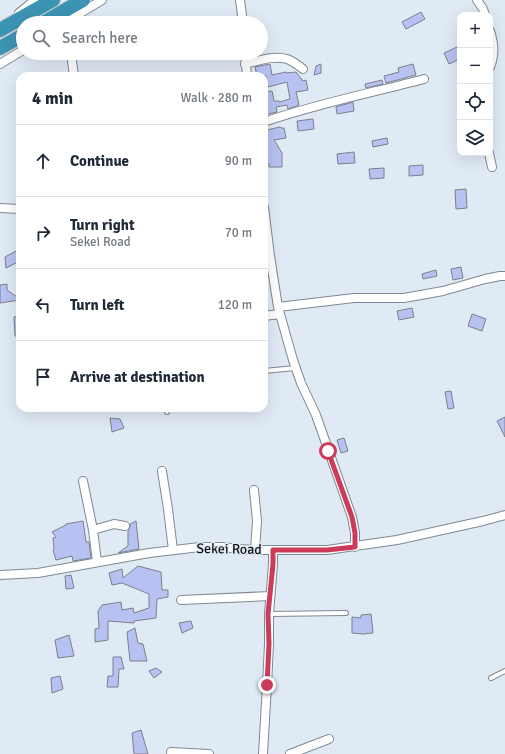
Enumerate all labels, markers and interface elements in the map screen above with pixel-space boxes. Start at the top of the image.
map controls [457,12,493,156]
button: + [457,12,493,48]
search box [16,16,268,60]
icon: search [30,27,52,49]
text: Search here [62,29,138,47]
button: − [457,48,493,84]
button: locate [457,84,493,120]
text: 4 min [32,88,73,109]
text: Walk · 280 m [181,90,252,106]
button: layers [457,120,493,156]
icon: ahead [32,150,54,172]
text: Continue [70,152,129,170]
text: 90 m [225,153,252,169]
text: Turn right [70,216,135,234]
icon: right [32,222,54,244]
text: 70 m [225,225,252,241]
text: Sekei Road [70,234,131,250]
icon: left [32,294,54,316]
text: Turn left [70,296,124,314]
text: 120 m [218,297,252,313]
icon: arrive [32,366,54,388]
text: Arrive at destination [70,368,205,386]
route start [319,442,337,460]
street label: Sekei Road [196,540,262,558]
route end [258,676,276,694]

